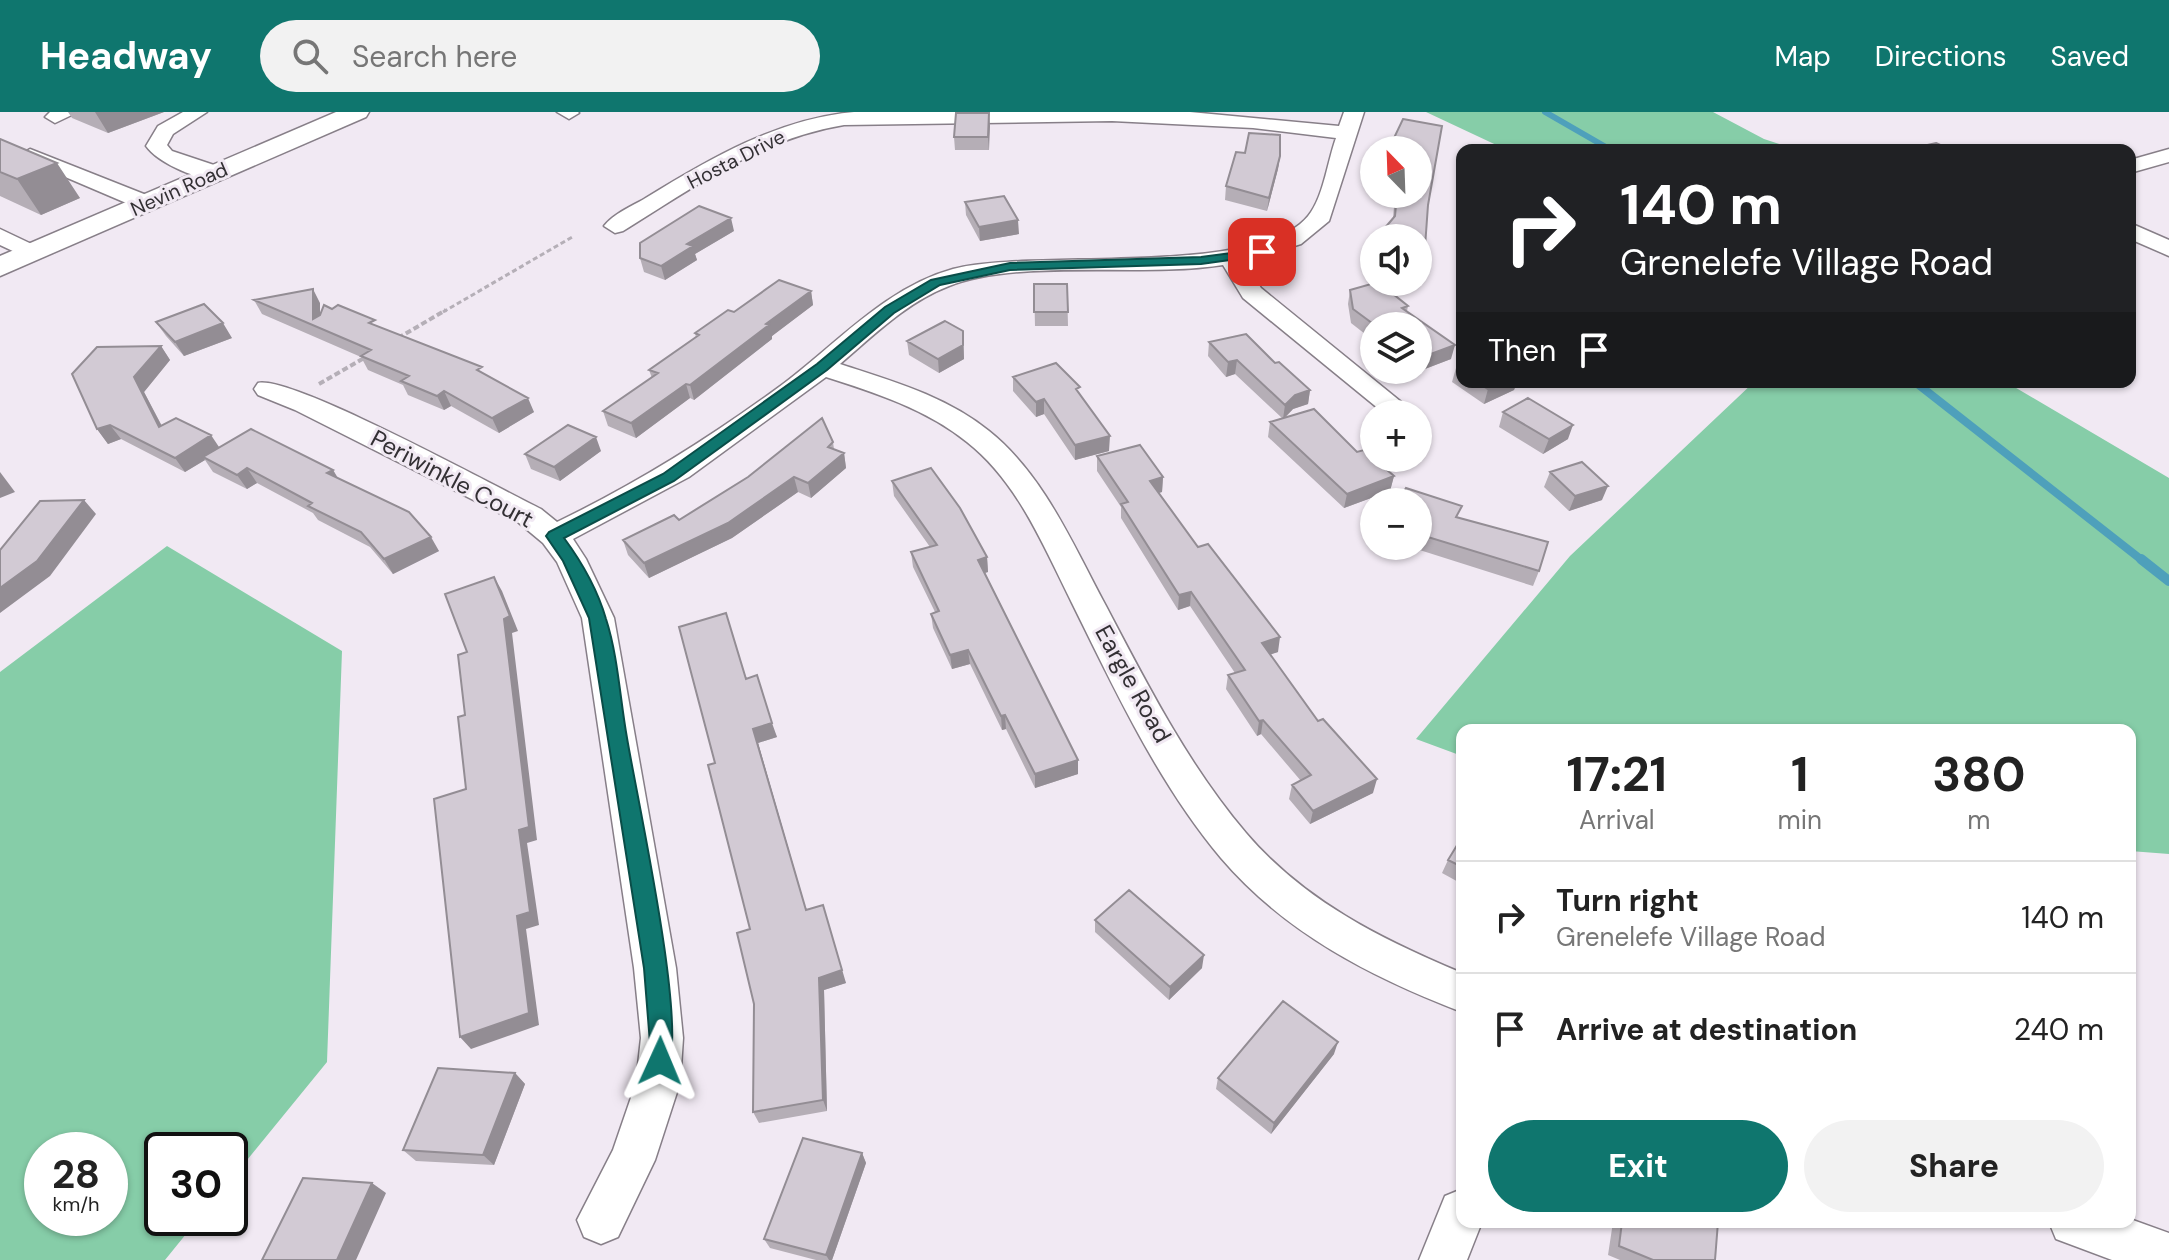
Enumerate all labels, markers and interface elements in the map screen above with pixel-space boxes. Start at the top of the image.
search box [260,20,820,92]
text: Headway [40,31,212,81]
icon: search [288,34,332,78]
text: Search here [352,37,517,76]
text: Map [1774,38,1831,75]
text: Directions [1875,38,2007,75]
text: Saved [2051,38,2129,75]
street label: Hosta Drive [683,123,789,195]
north arrow [1360,136,1432,208]
map controls [1360,136,1432,560]
street label: Nevin Road [126,156,232,222]
text: 140 m [1620,168,1782,241]
icon: right [1488,176,1592,280]
pin [1228,218,1296,286]
button: sound [1360,224,1432,296]
icon: arrive [1240,230,1284,274]
text: Grenelefe Village Road [1620,239,1993,286]
button: layers [1360,312,1432,384]
icon: arrive [1572,328,1616,372]
text: Then [1488,331,1556,370]
button: + [1360,400,1432,472]
street label: Periwinkle Court [365,423,539,535]
button: − [1360,488,1432,560]
street label: Eargle Road [1088,619,1178,748]
text: 17:21 [1566,743,1667,806]
text: 1 [1791,743,1808,806]
text: 380 [1932,743,2025,806]
text: Arrival [1579,803,1655,837]
text: min [1778,803,1822,837]
text: m [1967,803,1991,837]
text: Turn right [1556,881,1699,920]
icon: right [1488,895,1532,939]
text: 140 m [2021,898,2104,937]
text: Grenelefe Village Road [1556,920,1825,954]
icon: arrive [1488,1007,1532,1051]
text: Arrive at destination [1556,1010,1857,1049]
text: 240 m [2014,1010,2104,1049]
position arrow [618,1019,702,1103]
button: Exit [1488,1120,1788,1212]
button: Share [1804,1120,2104,1212]
speed limit sign: 30 [144,1132,248,1236]
text: 28 [52,1148,100,1200]
text: km/h [52,1191,100,1217]

